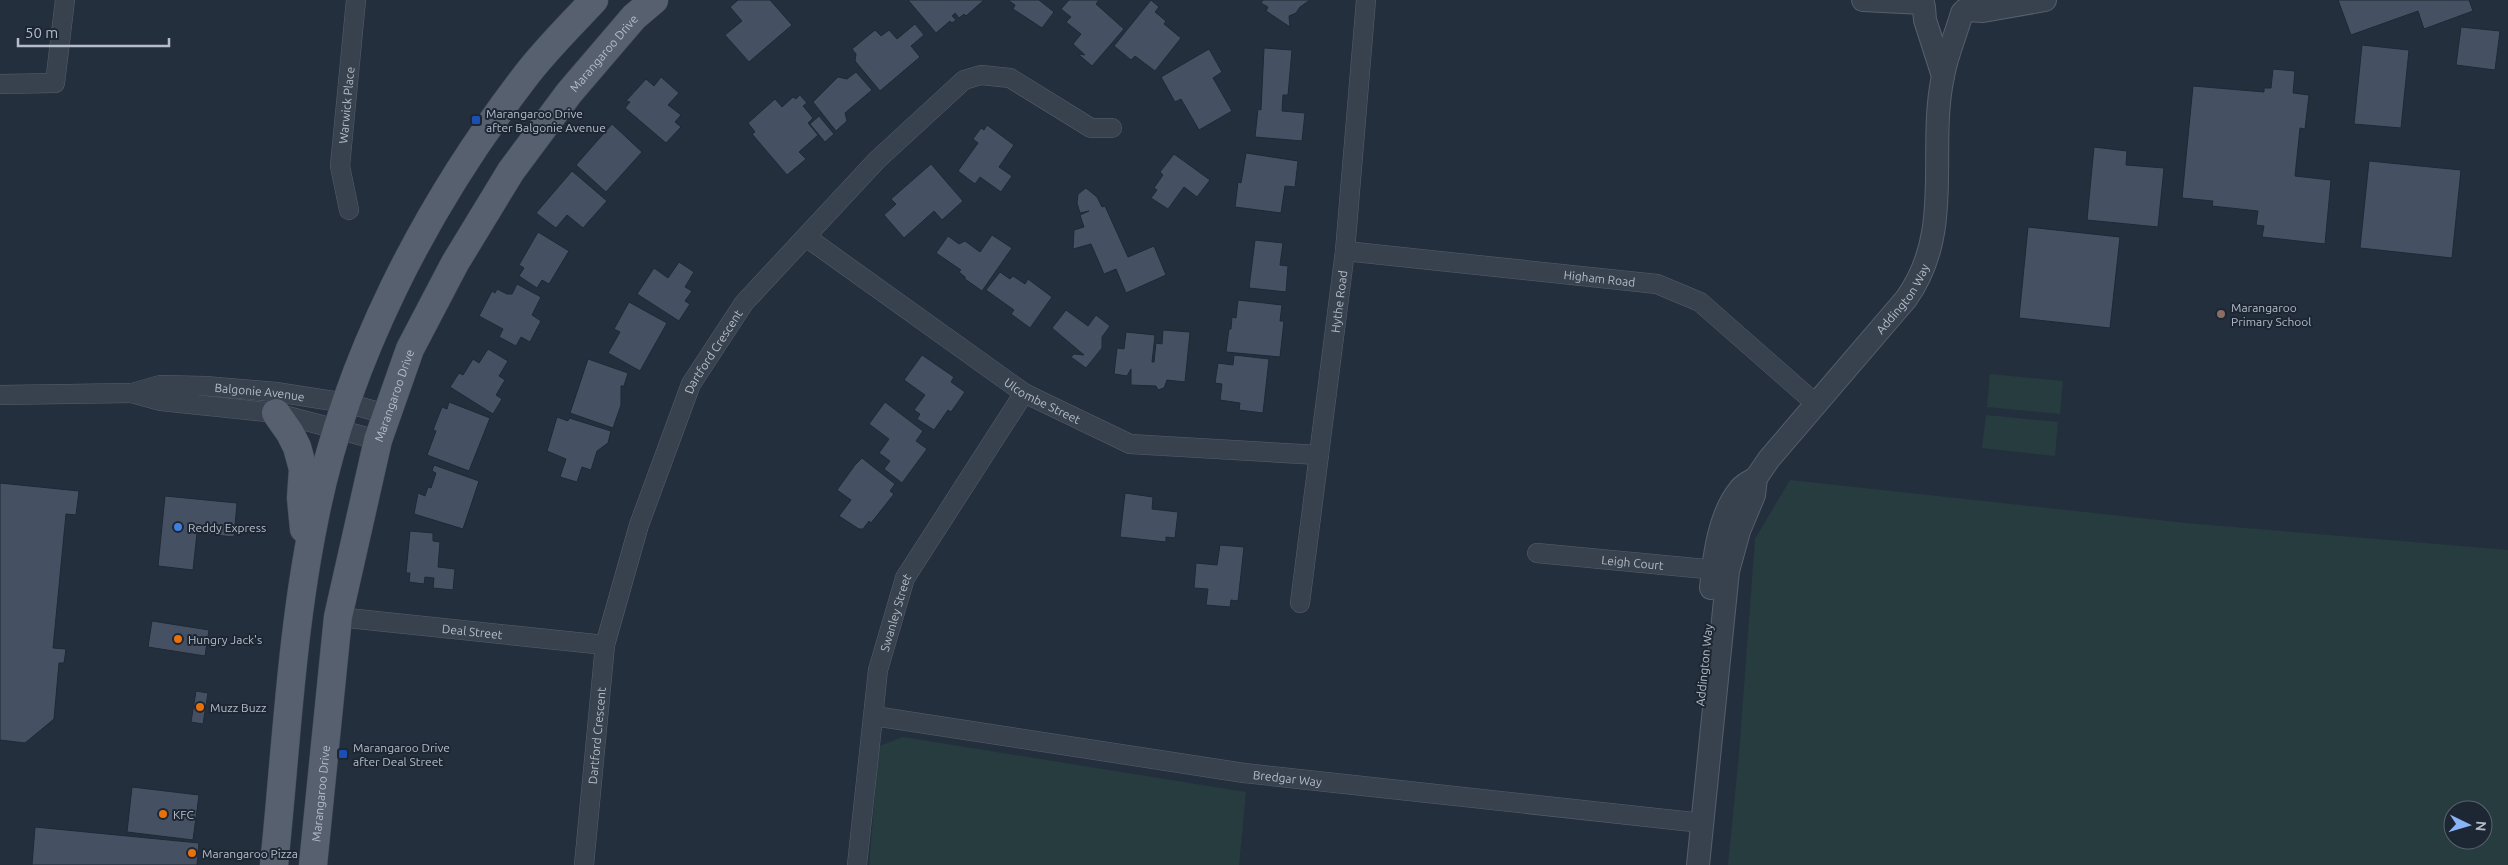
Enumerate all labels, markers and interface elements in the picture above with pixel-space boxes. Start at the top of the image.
street label: Marangaroo Drive [567,12,640,94]
scale bar [18,15,169,47]
text: 50 m [25,24,58,41]
street label: Warwick Place [336,66,356,144]
place label: Marangaroo Drive after Balgonie Avenue [486,107,606,134]
marker: Marangaroo Drive after Balgonie Avenue [470,114,482,126]
street label: Addington Way [1873,262,1931,336]
street label: Higham Road [1563,268,1636,288]
street label: Hythe Road [1328,269,1349,333]
place label: Marangaroo Primary School [2231,301,2311,328]
street label: Dartford Crescent [682,307,745,395]
marker: Marangaroo Primary School [2215,308,2227,320]
street label: Marangaroo Drive [371,347,416,443]
street label: Ulcombe Street [1002,375,1083,426]
street label: Balgonie Avenue [214,380,306,403]
marker: Reddy Express [172,521,184,533]
place label: Reddy Express [188,521,266,534]
street label: Leigh Court [1601,553,1665,572]
street label: Swanley Street [877,571,913,653]
street label: Deal Street [441,621,503,641]
street label: Addington Way [1693,623,1715,707]
marker: Hungry Jack's [172,633,184,645]
place label: Hungry Jack's [188,633,262,646]
street label: Dartford Crescent [585,686,607,785]
marker: Muzz Buzz [194,701,206,713]
place label: Muzz Buzz [210,701,267,714]
place label: Marangaroo Drive after Deal Street [353,741,450,768]
street label: Marangaroo Drive [309,744,332,842]
marker: Marangaroo Drive after Deal Street [337,748,349,760]
street label: Bredgar Way [1252,768,1323,788]
north arrow [2443,800,2493,850]
marker: KFC [157,808,169,820]
place label: KFC [173,808,195,821]
text: N [2473,820,2489,832]
marker: Marangaroo Pizza [186,847,198,859]
place label: Marangaroo Pizza [202,847,298,860]

